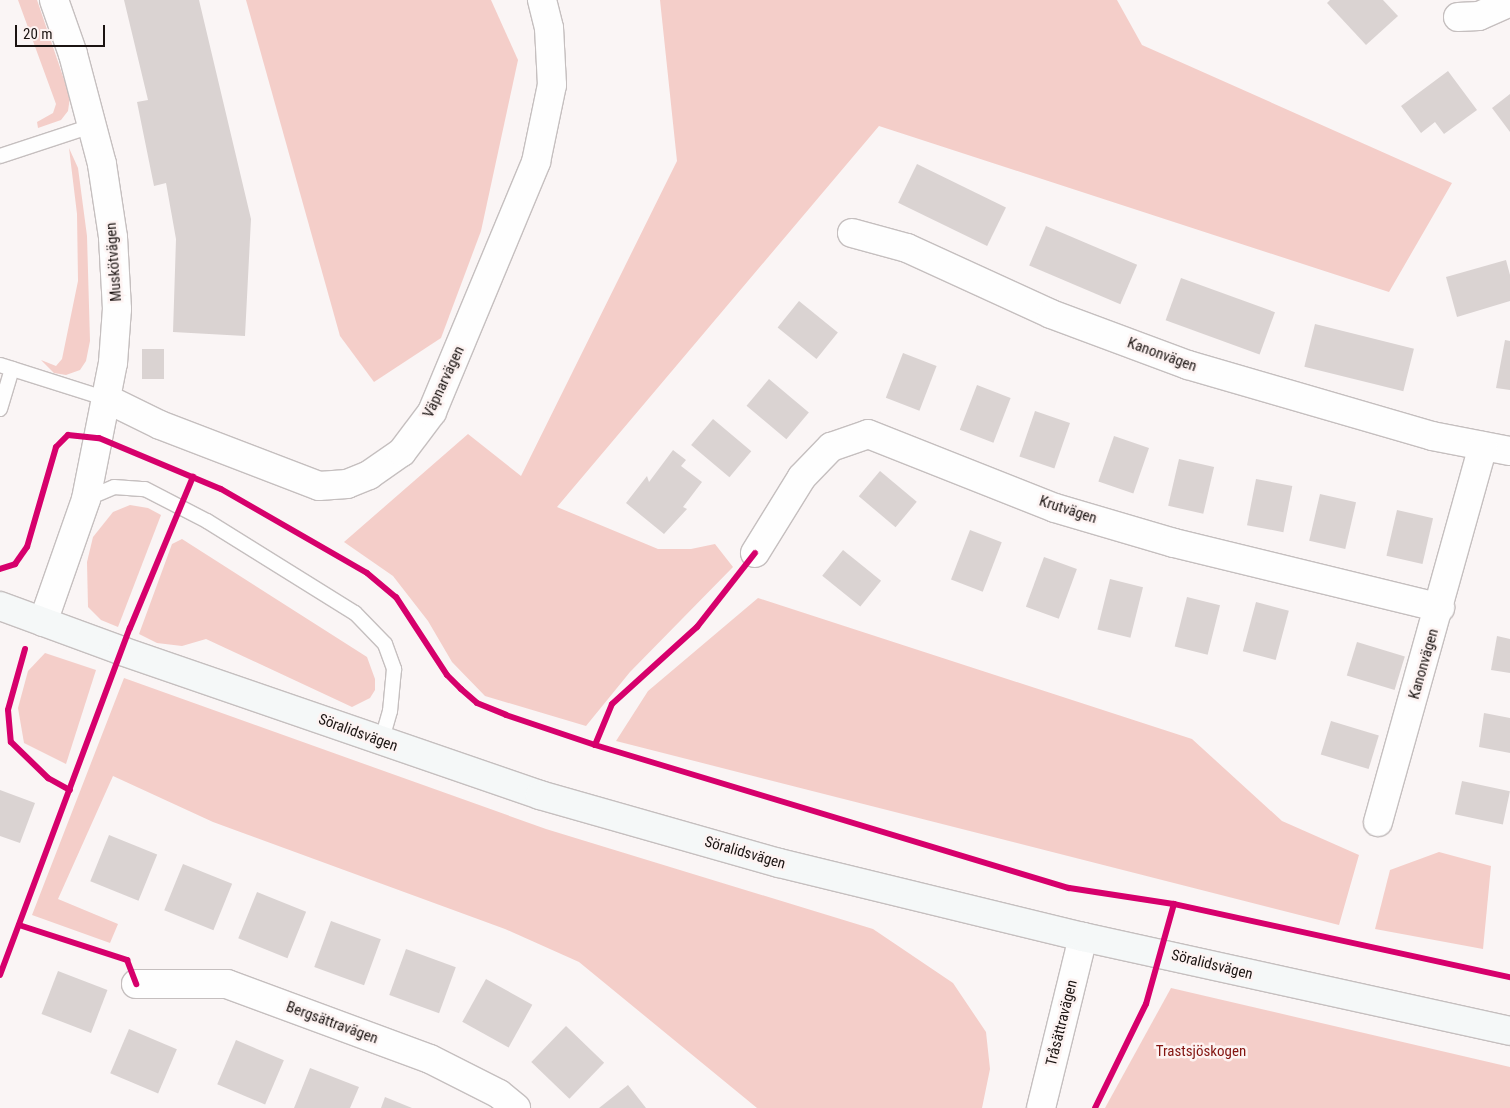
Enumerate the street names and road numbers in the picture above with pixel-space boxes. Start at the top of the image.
street label: Muskötvägen [102,222,126,302]
street label: Kanonvägen [1125,334,1199,376]
street label: Väpnarvägen [420,343,468,421]
street label: Krutvägen [1037,492,1099,528]
street label: Kanonvägen [1405,627,1443,701]
street label: Söralidsvägen [316,710,400,756]
street label: Söralidsvägen [703,833,787,873]
street label: Söralidsvägen [1169,946,1255,984]
street label: Tråsättravägen [1043,978,1081,1068]
street label: Bergsättravägen [284,998,380,1048]

